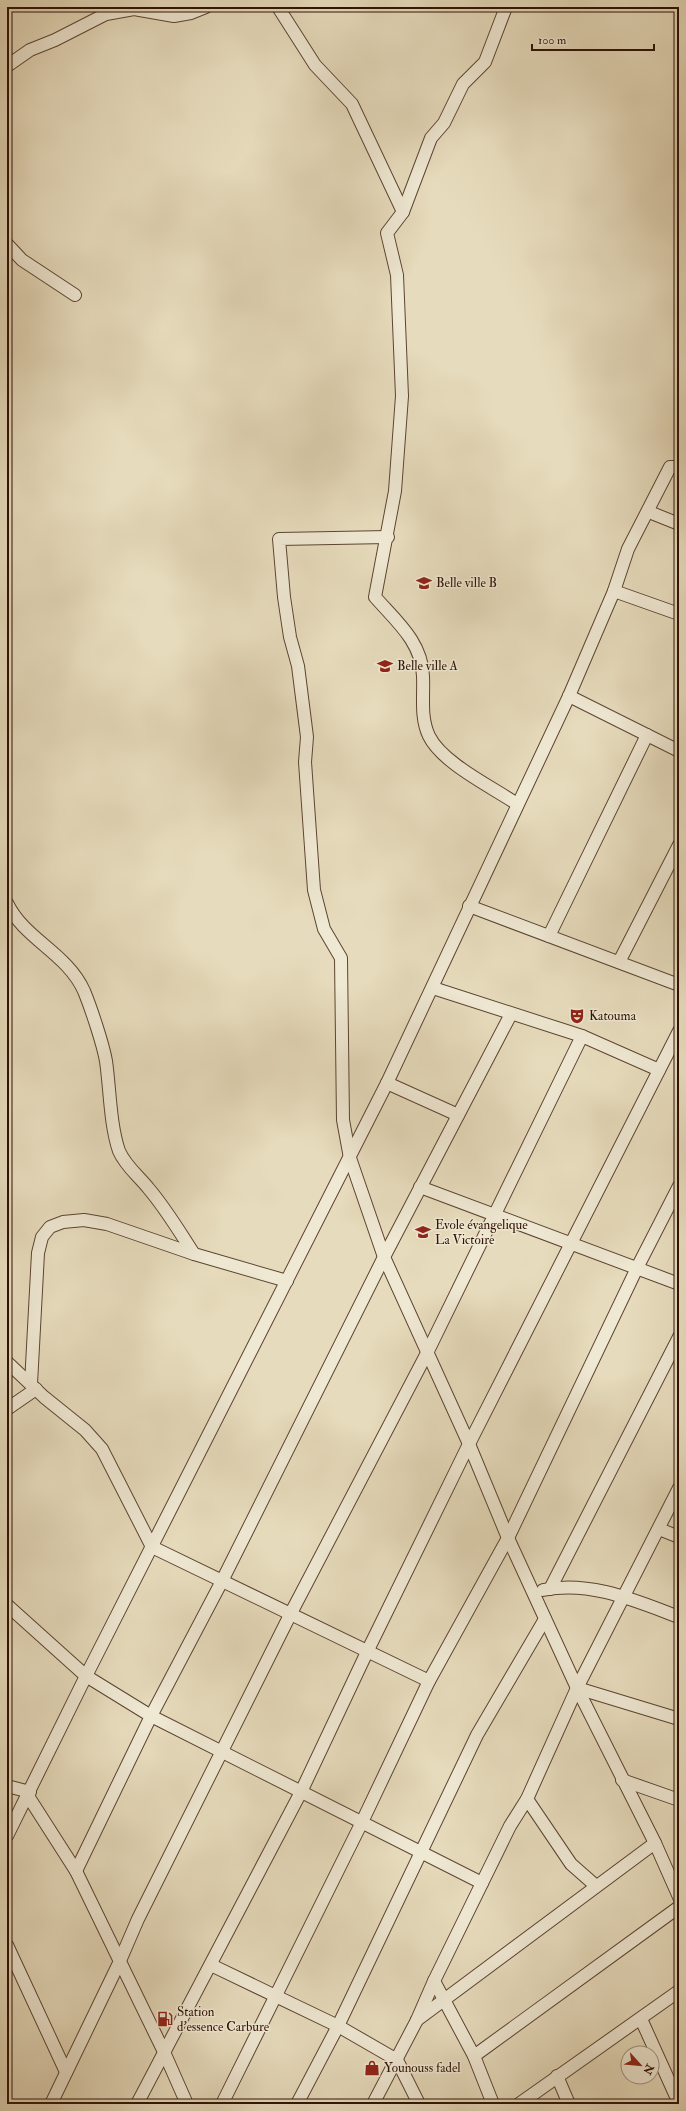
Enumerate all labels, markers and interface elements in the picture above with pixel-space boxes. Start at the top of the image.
scale bar [532,26,654,52]
text: 100 m [538,33,567,48]
school or university icon: Belle ville B [415,574,433,592]
place label: Belle ville B [436,575,497,591]
school or university icon: Belle ville A [376,657,394,675]
place label: Belle ville A [397,658,459,674]
theatre icon: Katouma [568,1007,586,1025]
place label: Katouma [589,1008,637,1024]
place label: Evole évangelique La Victoire [435,1217,528,1248]
school or university icon: Evole évangelique La Victoire [414,1223,432,1241]
place label: Station d'essence Carbure [177,2004,270,2035]
fuel station icon: Station d'essence Carbure [156,2010,174,2028]
north arrow [620,2045,660,2085]
shop icon: Younouss fadel [363,2059,381,2077]
place label: Younouss fadel [384,2060,461,2076]
text: N [640,2061,657,2078]

